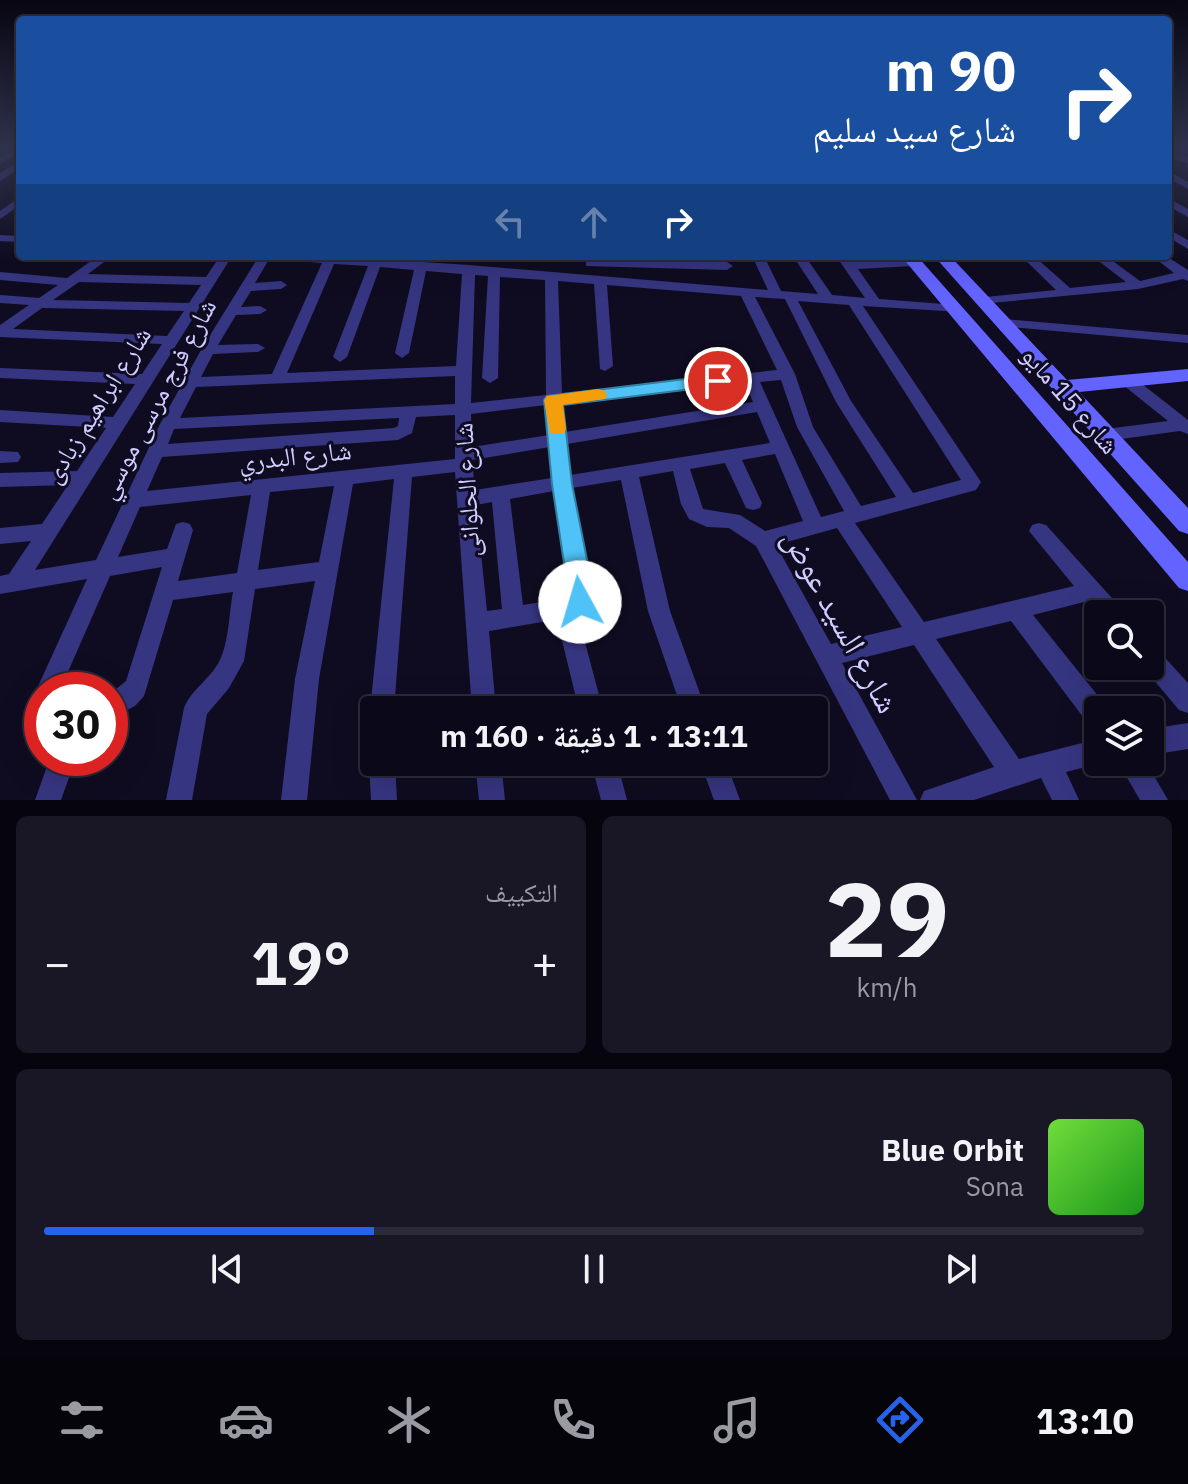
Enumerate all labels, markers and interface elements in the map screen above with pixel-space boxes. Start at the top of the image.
text: 90 m [886,34,1016,106]
icon: right [1044,48,1148,152]
text: شارع سيد سليم [812,105,1016,152]
icon: left [488,200,532,244]
icon: ahead [572,200,616,244]
icon: right [656,200,700,244]
street label: شارع فرج مرسى موسي [89,292,227,507]
street label: شارع ابراهيم زبادى [34,320,159,490]
street label: شارع 15 مايو [1014,338,1127,460]
pin [684,347,752,415]
icon: arrive [696,359,740,403]
street label: شارع الحلوانى [446,422,486,558]
street label: شارع البدري [237,432,353,482]
street label: شارع السيد عوض [774,521,910,720]
position arrow [538,560,622,644]
map controls [1084,600,1164,776]
button: search [1084,600,1164,680]
speed limit sign: 30 [24,672,128,776]
button: layers [1084,696,1164,776]
text: 13:11 · 1 دقيقة · 160 m [440,716,748,755]
text: 29 [825,850,949,986]
text: التكييف [485,875,558,909]
text: 19° [251,923,351,1002]
text: − [44,934,70,991]
text: + [532,934,558,991]
text: km/h [856,970,918,1004]
text: Blue Orbit [881,1130,1024,1169]
text: Sona [966,1169,1024,1203]
icon: previous [205,1247,249,1291]
icon: pause [572,1247,616,1291]
icon: next [939,1247,983,1291]
icon: filters [54,1392,110,1448]
icon: car [218,1392,274,1448]
icon: climate [381,1392,437,1448]
icon: phone [545,1392,601,1448]
icon: music [709,1392,765,1448]
icon: directions [872,1392,928,1448]
text: 13:10 [1036,1397,1134,1444]

